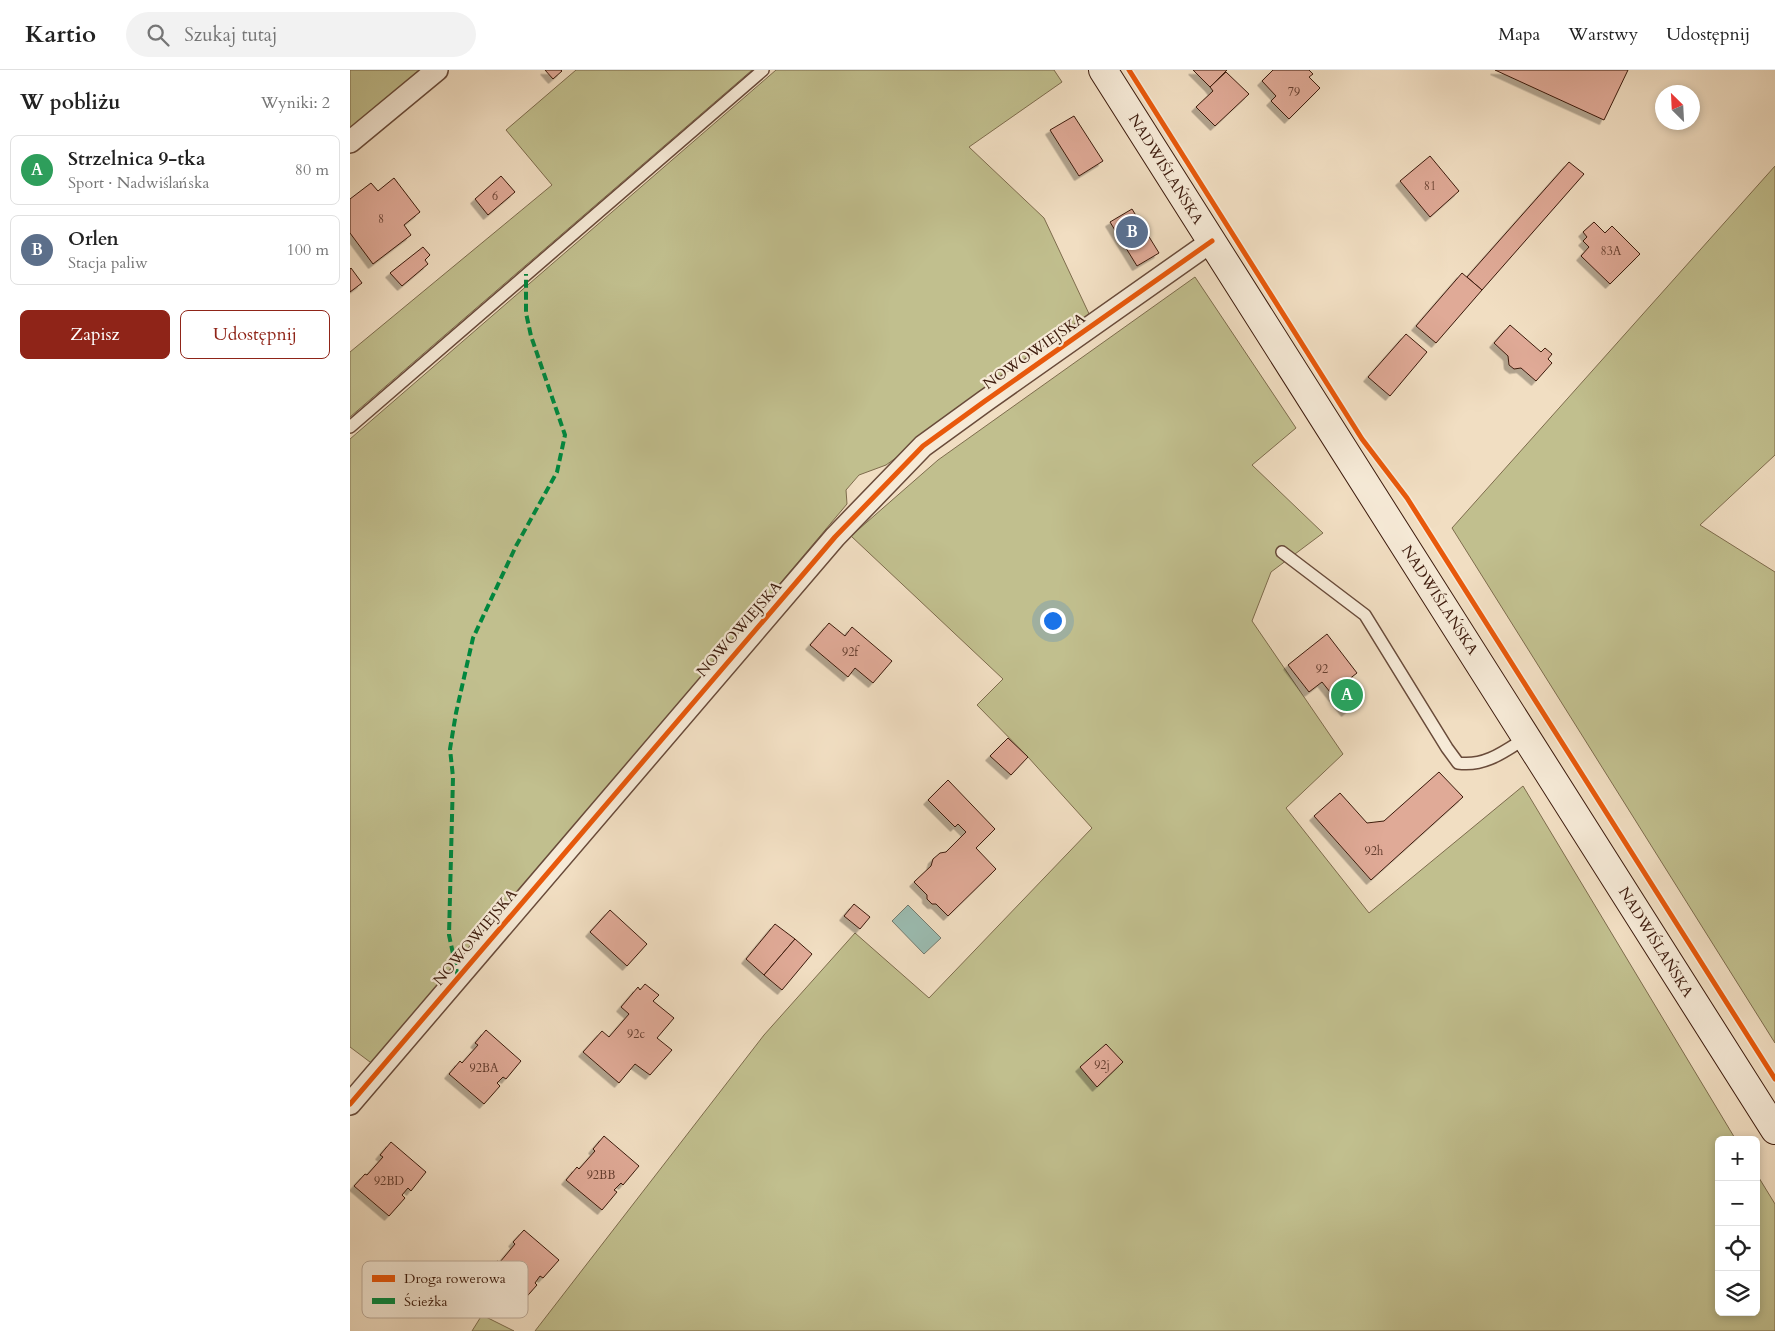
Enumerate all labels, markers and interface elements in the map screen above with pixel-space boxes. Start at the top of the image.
search box [126,12,476,57]
text: Kartio [25,18,96,51]
icon: search [144,21,172,49]
text: Szukaj tutaj [184,22,277,48]
text: Mapa [1498,22,1540,47]
text: Warstwy [1568,22,1638,47]
text: Udostępnij [1666,22,1750,47]
house number: 79 [1288,84,1300,100]
north arrow [1655,85,1700,130]
text: W pobliżu [20,88,121,117]
text: Wyniki: 2 [261,92,330,114]
street label: NADWIŚLAŃSKA [1124,110,1208,228]
text: Strzelnica 9-tka [68,146,205,172]
text: A [31,159,43,181]
text: 80 m [295,159,329,181]
text: Sport · Nadwiślańska [68,172,209,194]
house number: 81 [1424,178,1436,194]
house number: 6 [492,188,498,204]
house number: 8 [378,211,384,227]
pin: B [1116,213,1148,251]
text: Orlen [68,226,119,252]
text: B [31,239,43,261]
text: 100 m [287,239,329,261]
house number: 83A [1601,243,1622,259]
text: Stacja paliw [68,252,148,274]
street label: NOWOWIEJSKA [979,308,1089,394]
button: Zapisz [20,310,170,359]
button: Udostępnij [180,310,330,359]
street label: NADWIŚLAŃSKA [1397,541,1483,659]
street label: NOWOWIEJSKA [692,577,786,681]
your location [1040,608,1066,634]
house number: 92f [842,644,860,660]
house number: 92 [1316,661,1328,677]
pin: A [1331,676,1363,714]
house number: 92h [1365,843,1384,859]
street label: NADWIŚLAŃSKA [1614,883,1698,1001]
street label: NOWOWIEJSKA [429,884,522,990]
house number: 92c [627,1026,645,1042]
house number: 92j [1094,1057,1110,1073]
house number: 92BA [470,1060,499,1076]
map controls [1715,1136,1760,1316]
button: + [1715,1136,1760,1181]
house number: 92BB [587,1167,615,1183]
house number: 92BD [374,1173,404,1189]
button: − [1715,1181,1760,1226]
button: locate [1715,1226,1760,1271]
legend [362,1261,528,1318]
text: Droga rowerowa [404,1269,506,1288]
button: layers [1715,1271,1760,1316]
text: Ścieżka [404,1292,448,1311]

